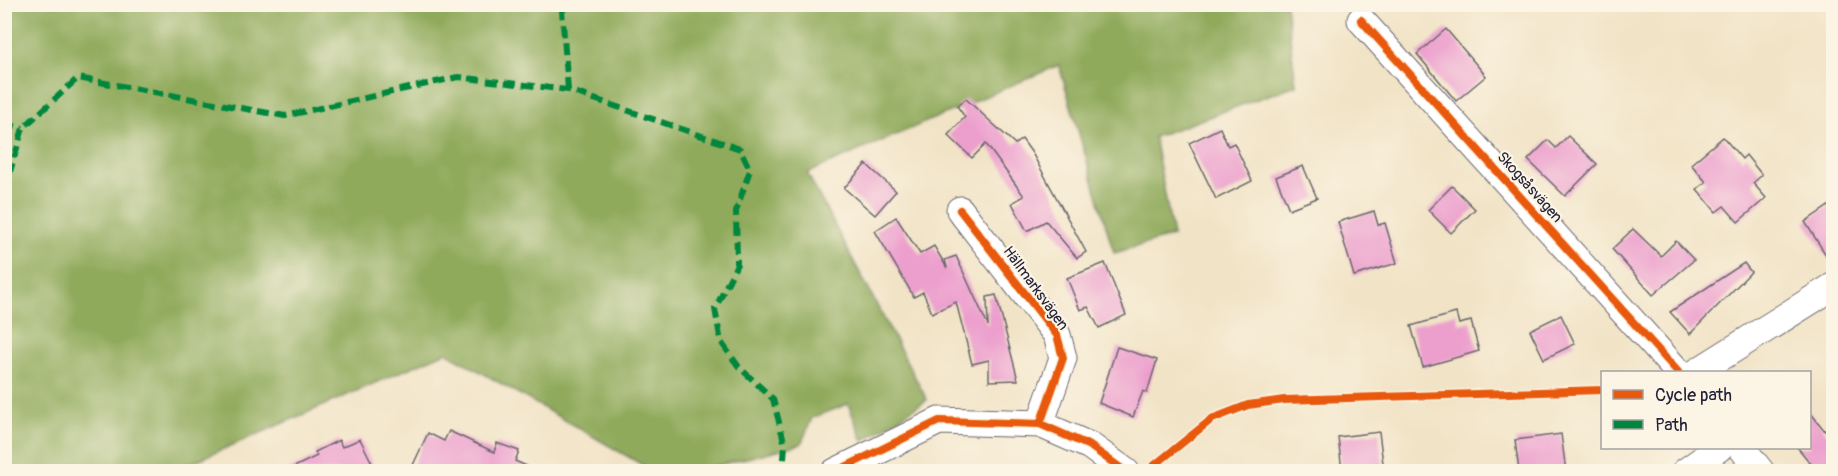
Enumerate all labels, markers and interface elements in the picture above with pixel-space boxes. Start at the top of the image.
street label: Skogsåsvägen [1493,148,1566,227]
street label: Hällmarksvägen [999,242,1072,334]
legend [1601,371,1811,449]
text: Cycle path [1655,384,1732,407]
text: Path [1655,414,1688,437]

